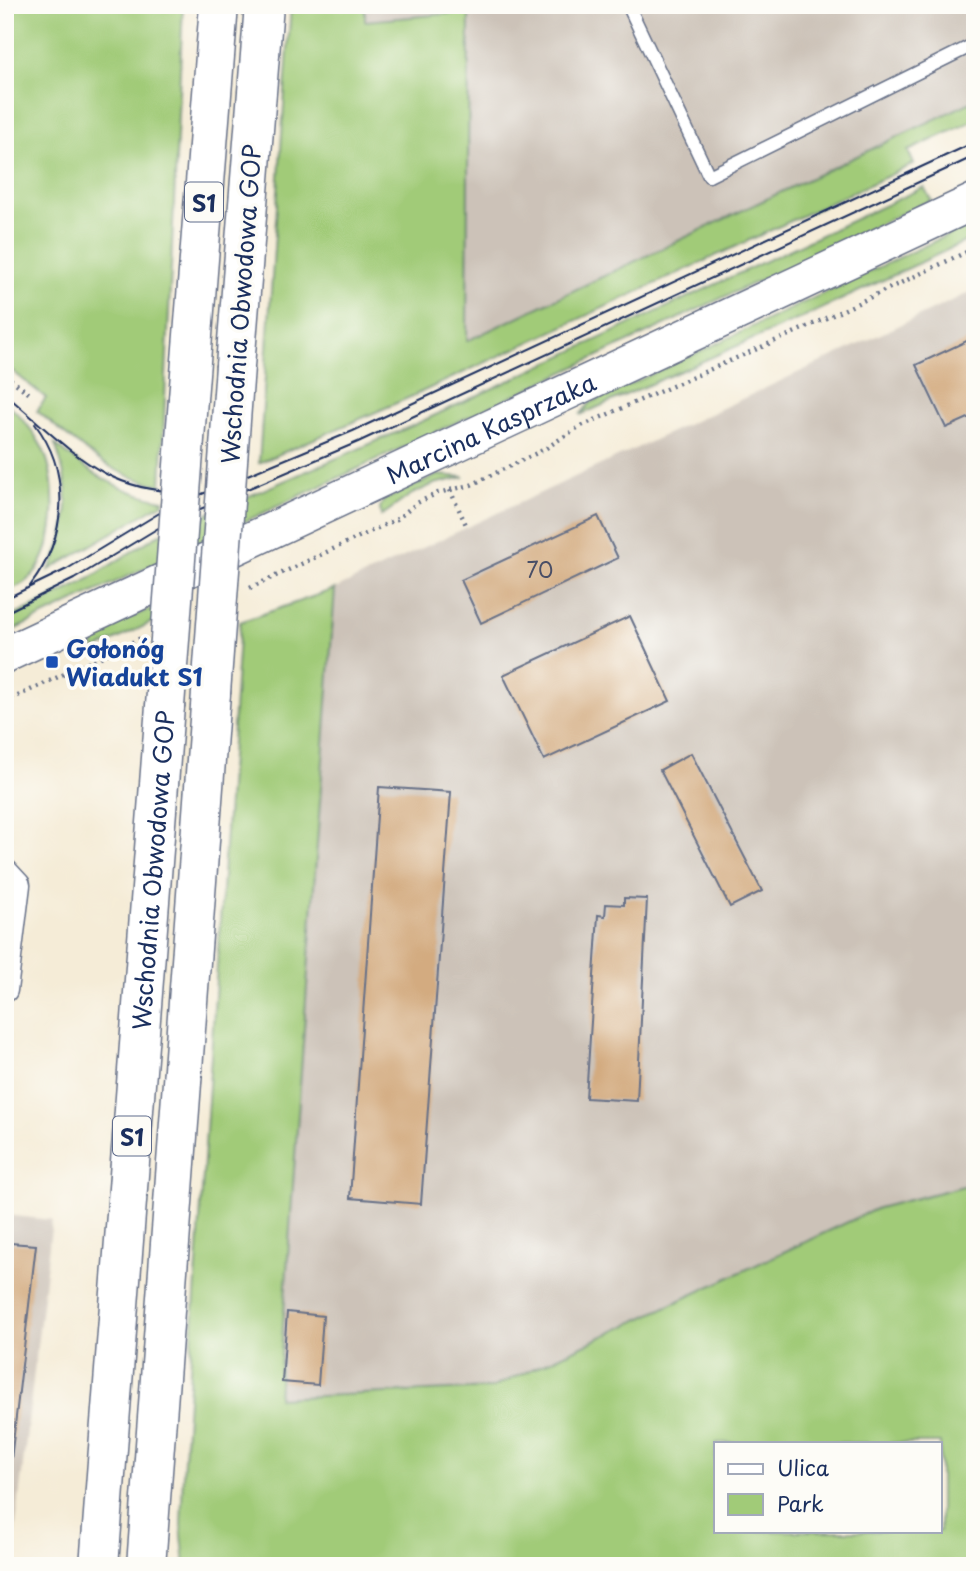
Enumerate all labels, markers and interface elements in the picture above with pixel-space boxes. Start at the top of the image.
street label: Wschodnia Obwodowa GOP [211,143,269,465]
road number: S1 [185,182,223,222]
street label: Marcina Kasprzaka [380,363,602,492]
house number: 70 [527,553,553,585]
place label: Gołonóg Wiadukt S1 [66,630,203,694]
marker: Gołonóg Wiadukt S1 [44,654,60,670]
street label: Wschodnia Obwodowa GOP [122,709,183,1031]
road number: S1 [113,1116,151,1156]
legend [714,1442,942,1532]
text: Ulica [777,1451,830,1483]
text: Park [777,1487,824,1519]

